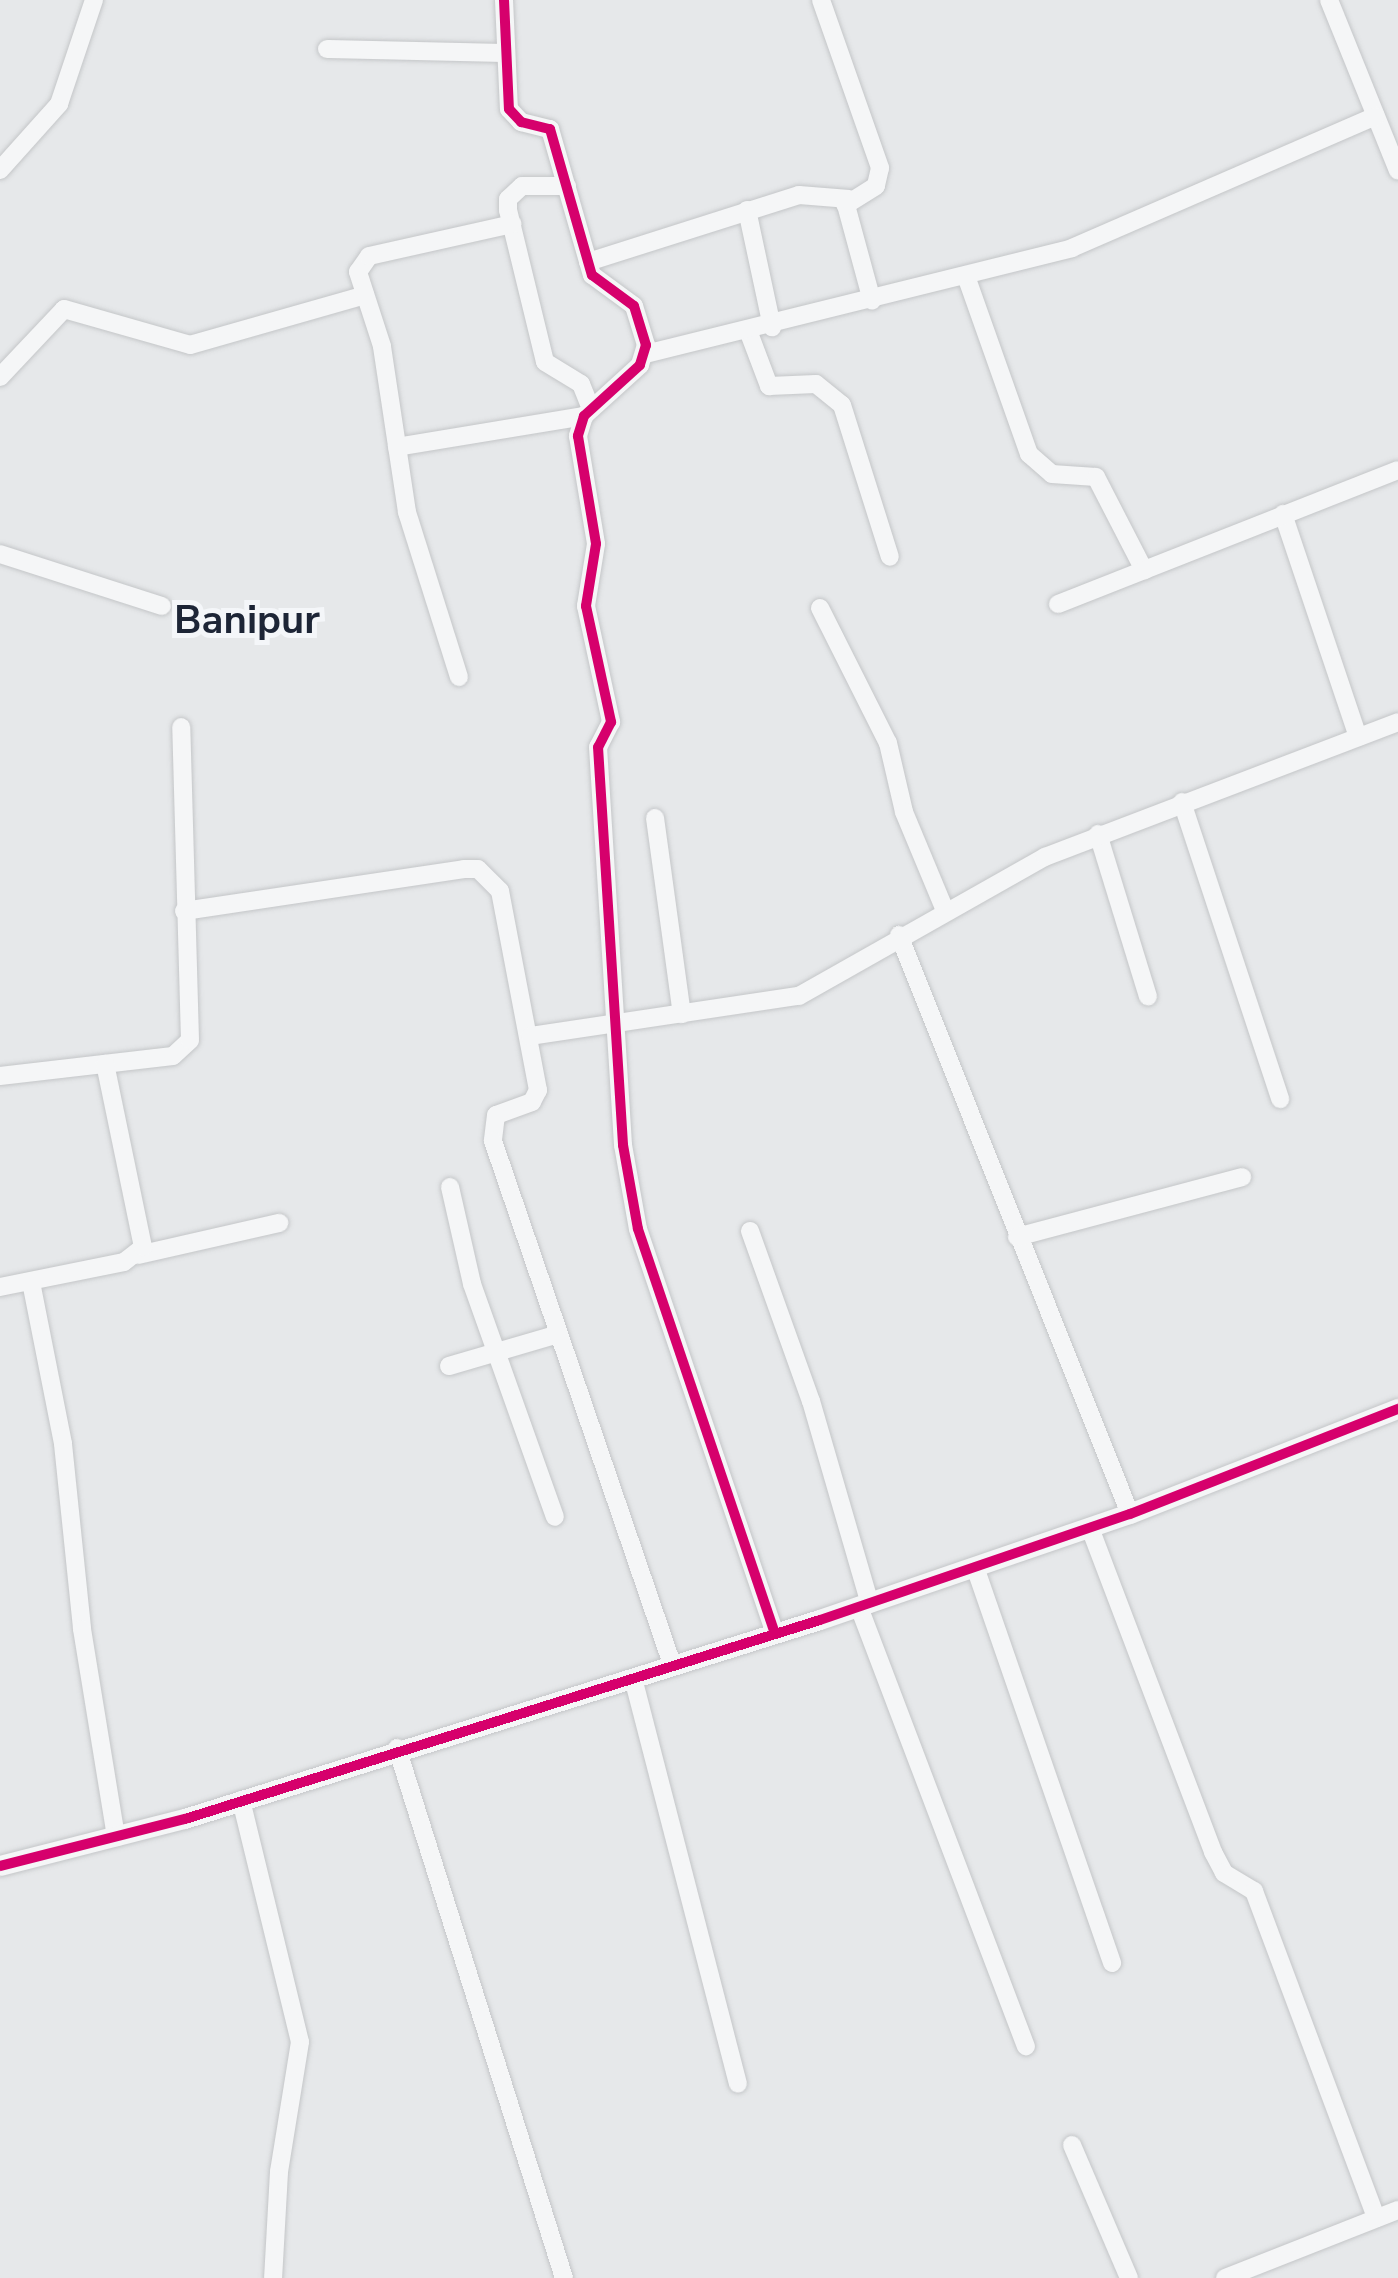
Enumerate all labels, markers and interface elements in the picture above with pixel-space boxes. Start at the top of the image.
district label: Banipur [174,596,320,644]

